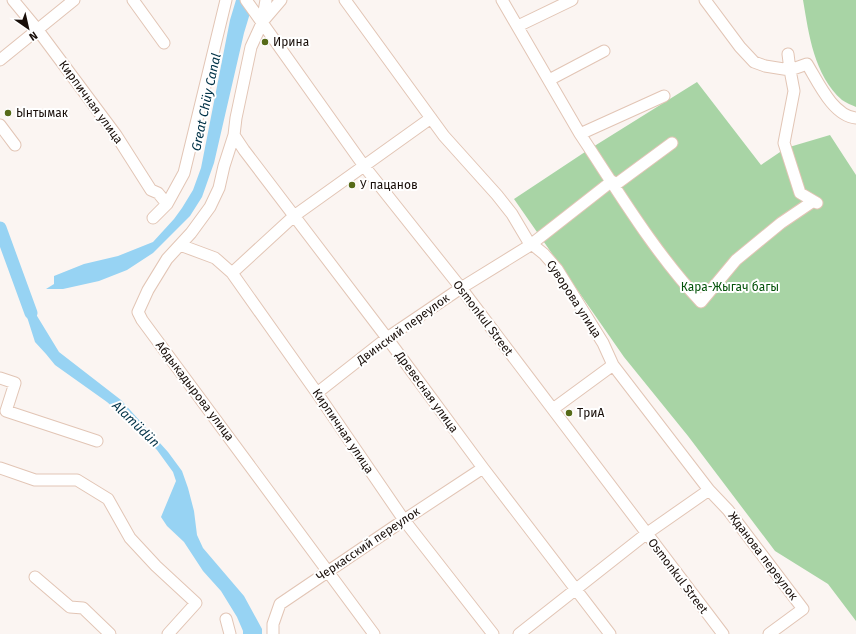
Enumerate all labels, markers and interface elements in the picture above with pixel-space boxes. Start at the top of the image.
north arrow [8,8,48,48]
text: N [27,28,40,43]
place label: Ирина [273,35,309,49]
marker: Ирина [260,37,270,47]
water label: Great Chüy Canal [188,51,224,152]
street label: Кирпичная улица [56,58,126,146]
place label: Ынтымак [16,106,69,120]
marker: Ынтымак [3,108,13,118]
place label: У пацанов [360,178,418,192]
marker: У пацанов [347,180,357,190]
street label: Суворова улица [544,258,604,340]
street label: Osmonkul Street [450,278,516,359]
park label: Кара-Жыгач багы [681,280,779,294]
street label: Двинский переулок [353,290,453,368]
street label: Абдыкадырова улица [153,338,237,444]
street label: Древесная улица [392,348,461,435]
street label: Кирпичная улица [309,386,377,476]
water label: Alamüdün [109,397,163,450]
place label: ТриА [577,406,605,420]
marker: ТриА [564,408,574,418]
street label: Черкасский переулок [314,504,423,584]
street label: Жданова переулок [725,509,801,603]
street label: Osmonkul Street [645,536,711,617]

